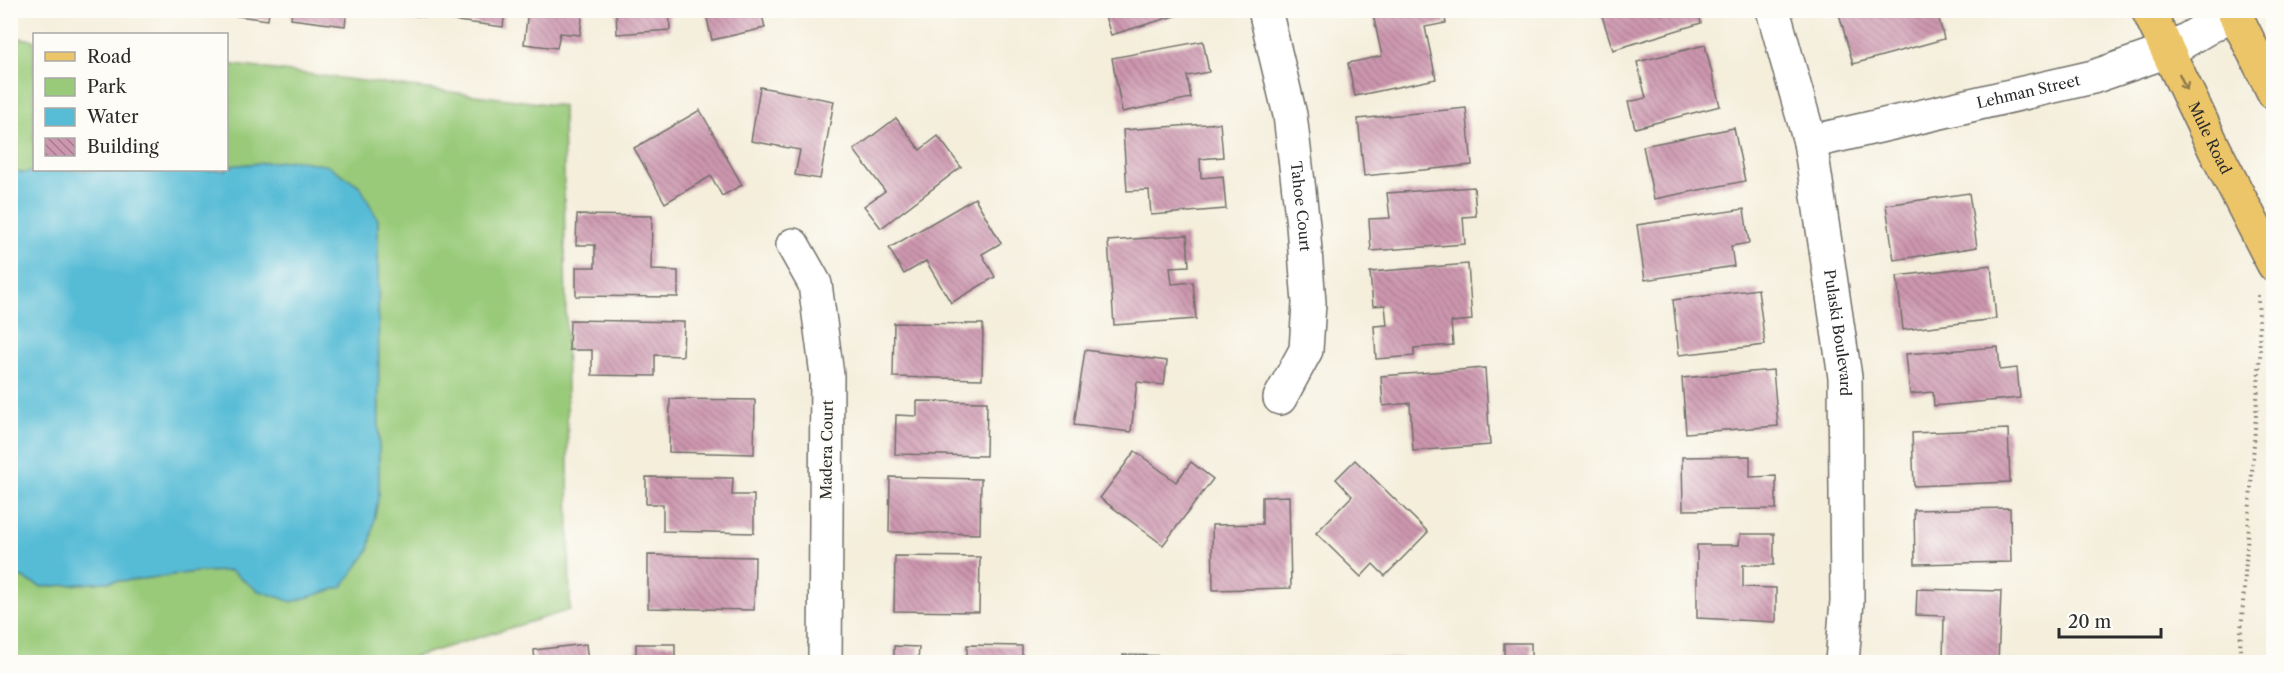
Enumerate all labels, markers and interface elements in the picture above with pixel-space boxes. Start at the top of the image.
legend [33,33,228,171]
text: Road [87,46,132,68]
street label: Lehman Street [1975,70,2082,112]
one-way arrow [2177,73,2189,91]
text: Park [87,76,128,98]
street label: Mule Road [2184,99,2236,177]
text: Water [86,106,139,128]
text: Building [87,136,159,158]
street label: Tahoe Court [1287,160,1315,253]
street label: Pulaski Boulevard [1820,268,1855,396]
street label: Madera Court [816,399,837,500]
scale bar [2059,601,2161,639]
text: 20 m [2068,611,2112,633]

